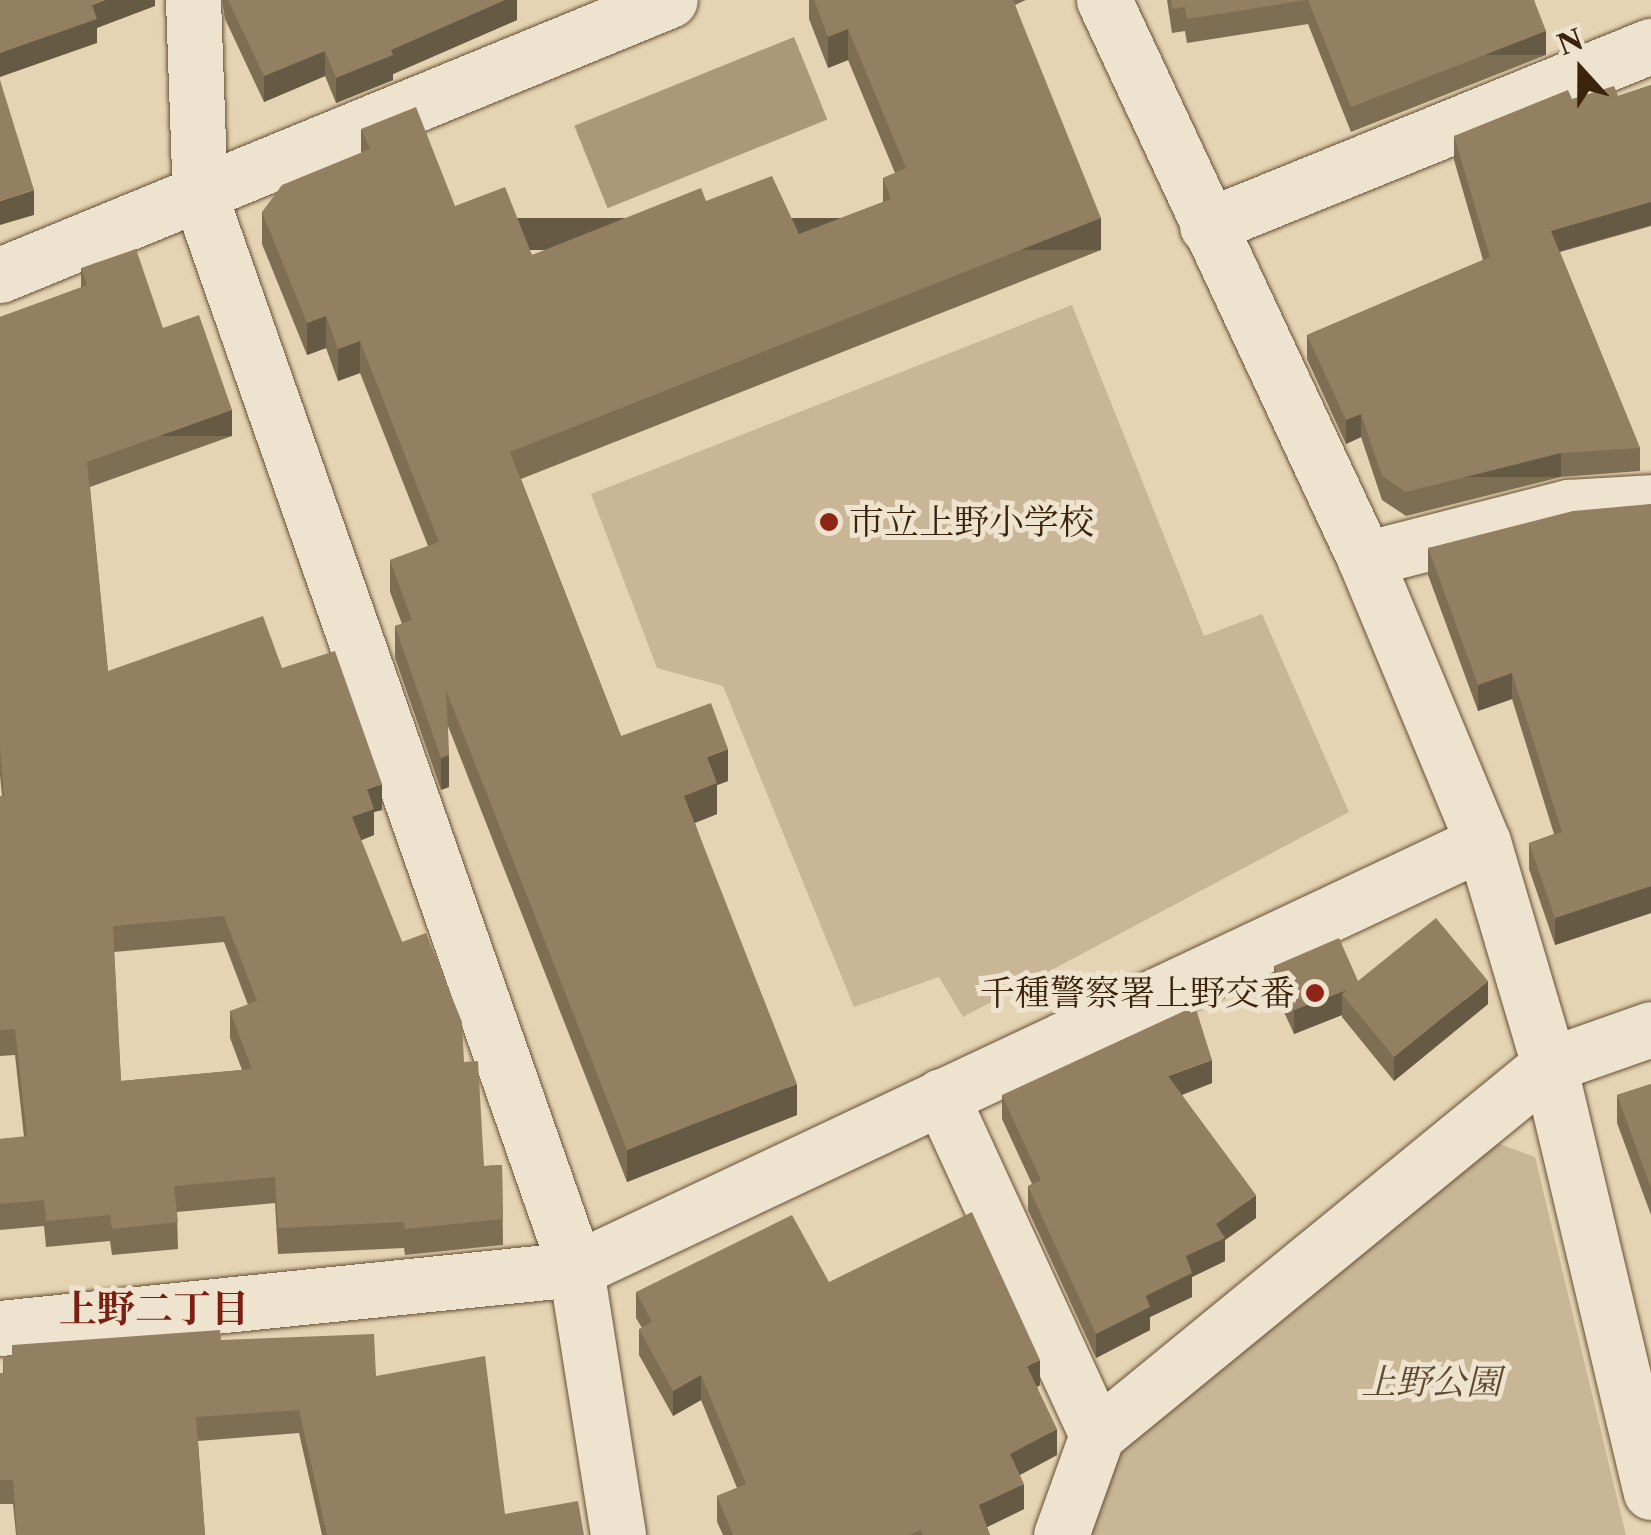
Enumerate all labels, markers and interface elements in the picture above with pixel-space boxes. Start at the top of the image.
north arrow [1531,20,1631,120]
text: N [1553,22,1588,62]
place label: 市立上野小学校 [849,501,1094,543]
marker: 市立上野小学校 [818,511,840,533]
place label: 千種警察署上野交番 [980,972,1295,1014]
marker: 千種警察署上野交番 [1304,982,1326,1004]
district label: 上野二丁目 [59,1286,249,1332]
park label: 上野公園 [1361,1361,1501,1403]

